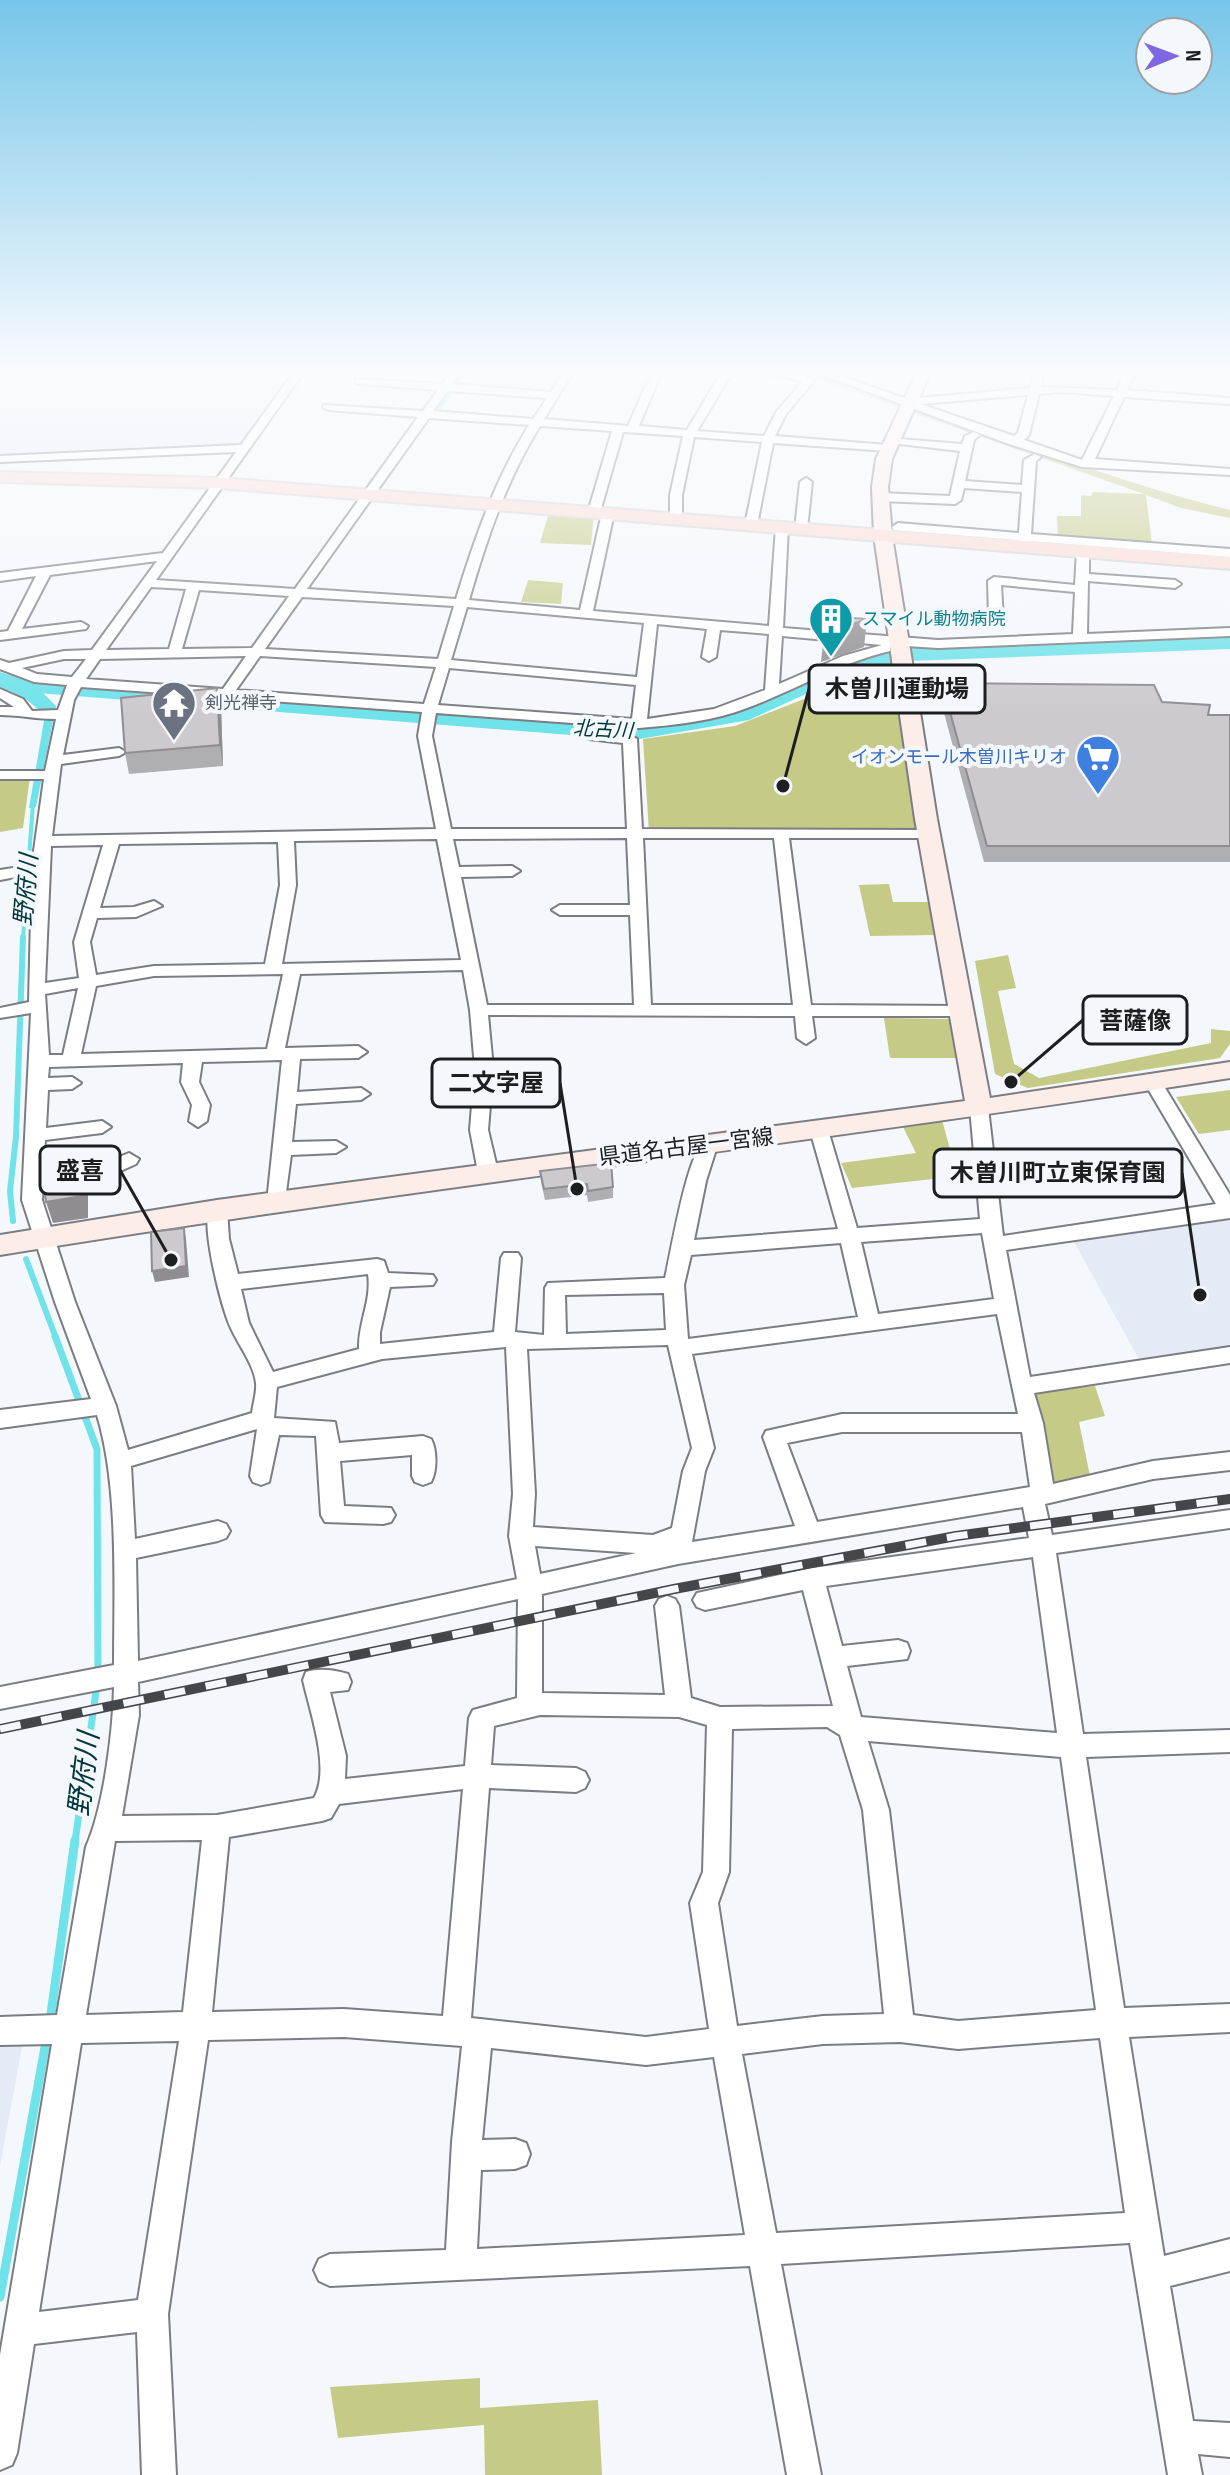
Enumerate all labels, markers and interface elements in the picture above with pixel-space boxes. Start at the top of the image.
north arrow [1134,16,1214,96]
text: N [1179,50,1206,62]
building icon: スマイル動物病院 [807,595,855,658]
place label: スマイル動物病院 [862,609,1005,630]
callout: 木曽川運動場 [809,665,985,713]
text: 木曽川運動場 [825,675,969,704]
temple icon: 剣光禅寺 [150,679,198,742]
place label: 剣光禅寺 [205,693,277,714]
water label: 北古川 [572,716,636,744]
supermarket icon: イオンモール木曽川キリオ [1074,733,1122,796]
place label: イオンモール木曽川キリオ [851,747,1067,768]
water label: 野府川 [9,850,44,927]
callout: 菩薩像 [1083,996,1187,1044]
text: 菩薩像 [1099,1007,1171,1036]
callout: 二文字屋 [432,1059,560,1107]
text: 二文字屋 [448,1069,544,1098]
street label: 県道名古屋一宮線 [597,1123,775,1172]
callout: 盛喜 [40,1146,120,1194]
callout: 木曽川町立東保育園 [934,1149,1182,1197]
text: 盛喜 [56,1157,104,1186]
text: 木曽川町立東保育園 [950,1159,1166,1188]
water label: 野府川 [63,1728,106,1818]

